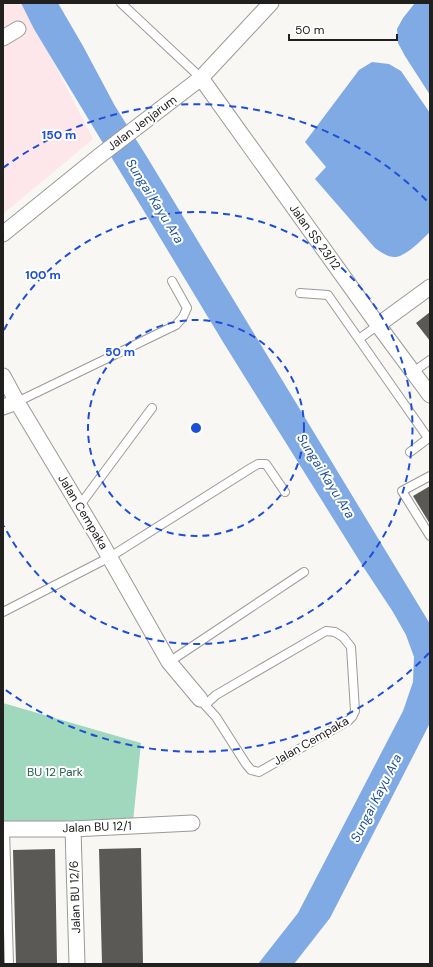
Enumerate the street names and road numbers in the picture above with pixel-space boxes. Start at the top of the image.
street label: Jalan Jenjarum [104,92,180,154]
street label: Jalan SS 23/12 [286,201,344,273]
street label: Jalan Cempaka [54,472,112,552]
street label: Jalan Cempaka [270,713,352,769]
street label: Jalan BU 12/1 [62,818,132,836]
street label: Jalan BU 12/6 [66,860,84,934]

